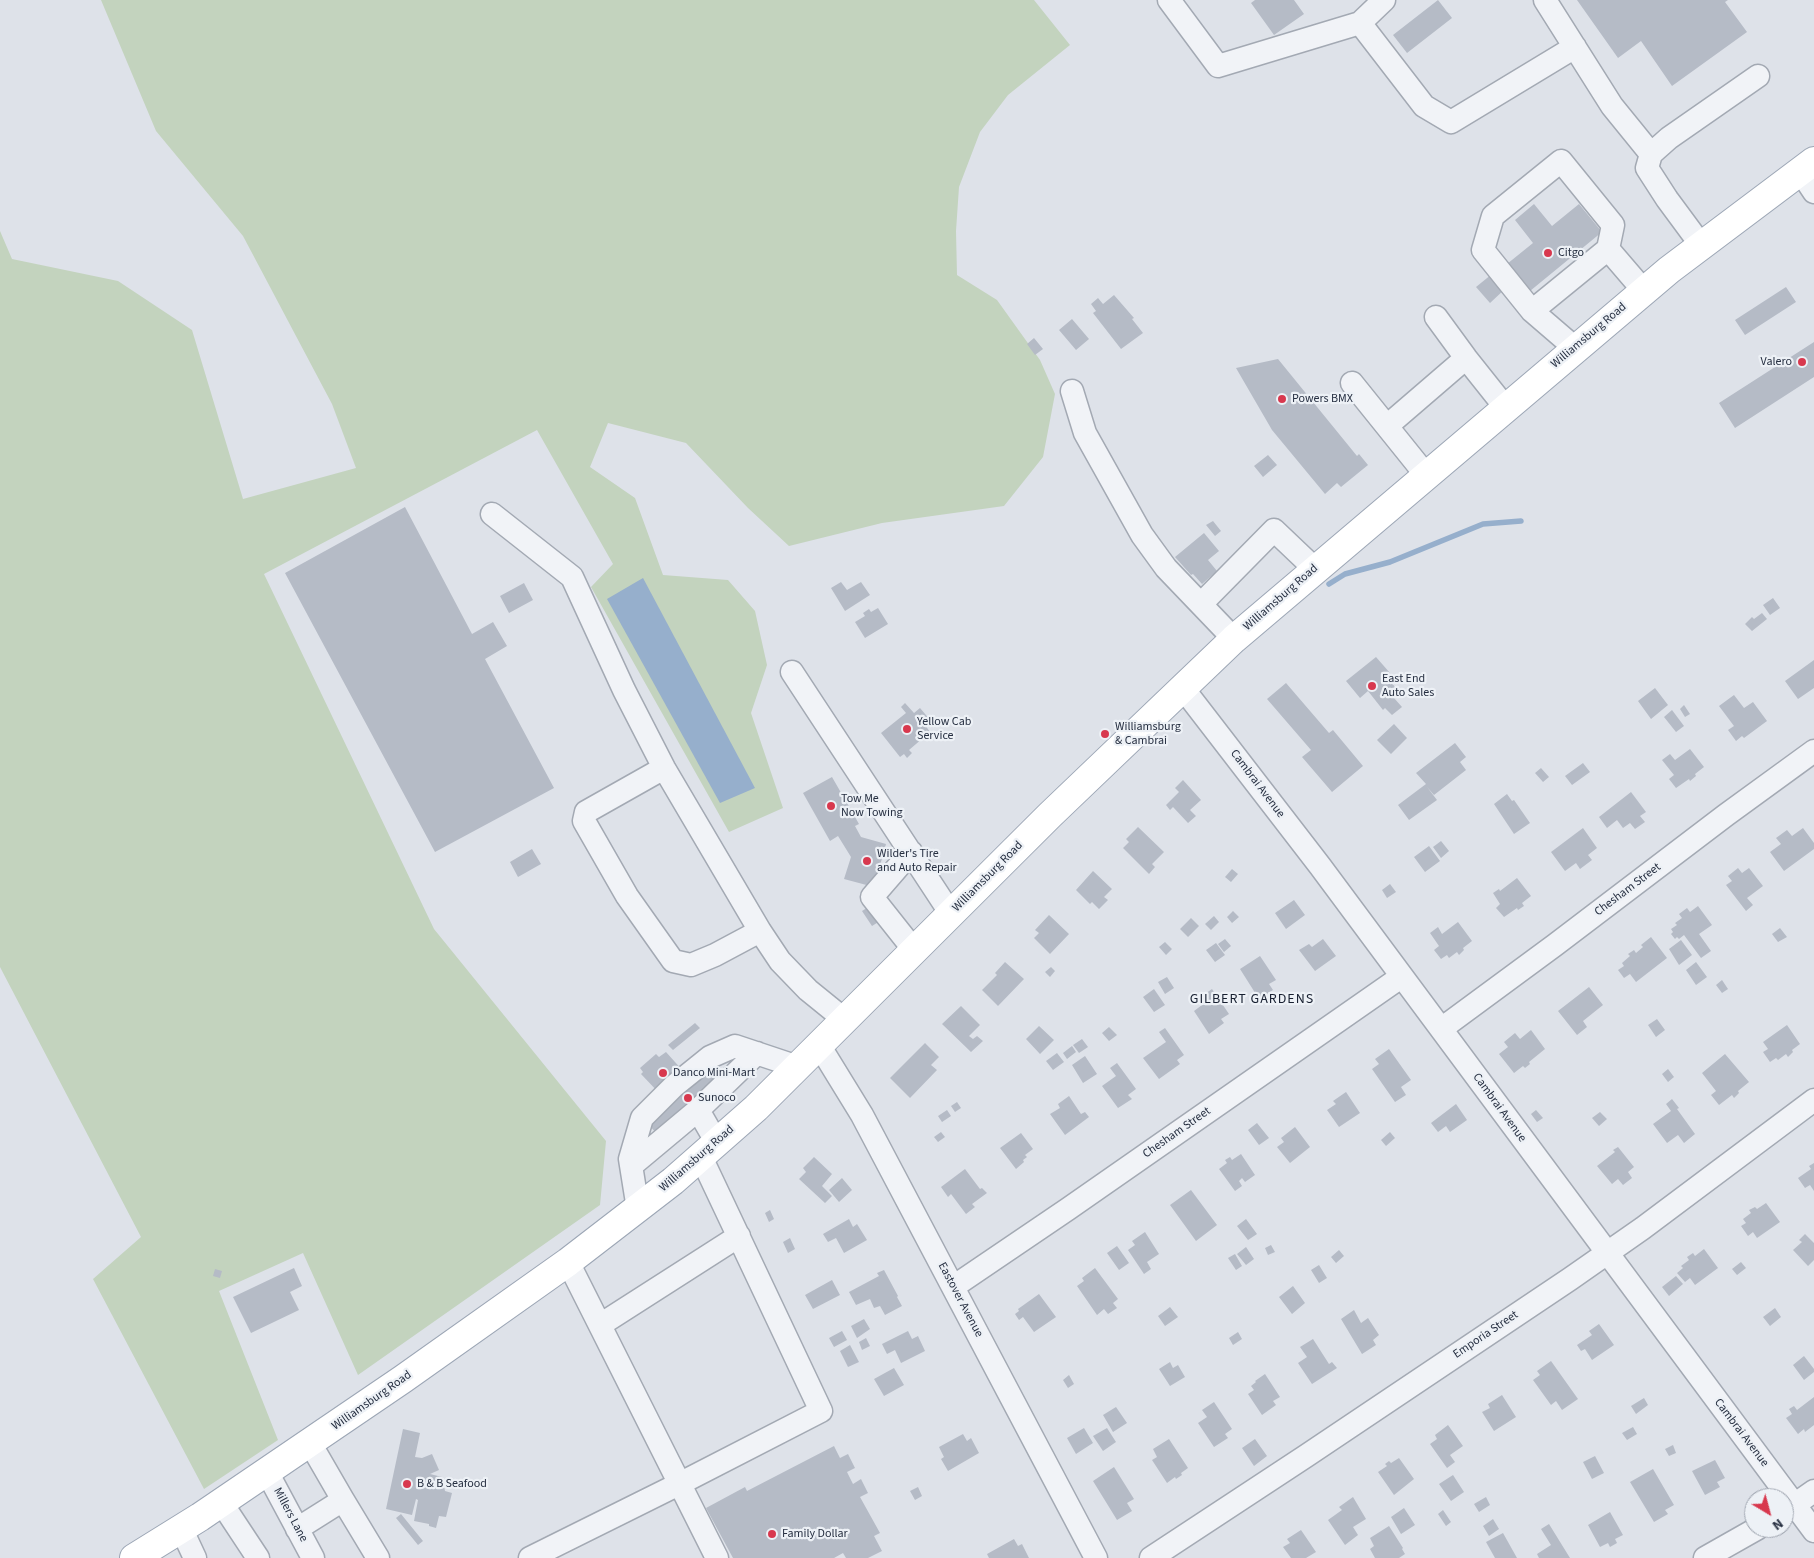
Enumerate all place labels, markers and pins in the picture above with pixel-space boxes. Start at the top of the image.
place label: Citgo [1558,246,1584,260]
marker: Citgo [1542,247,1554,259]
place label: Valero [1760,355,1792,369]
marker: Valero [1796,356,1808,368]
place label: Powers BMX [1292,392,1353,406]
marker: Powers BMX [1276,393,1288,405]
place label: East End Auto Sales [1382,672,1434,700]
marker: East End Auto Sales [1366,680,1378,692]
place label: Yellow Cab Service [917,715,971,743]
place label: Williamsburg & Cambrai [1115,720,1181,748]
marker: Yellow Cab Service [901,723,913,735]
marker: Williamsburg & Cambrai [1099,728,1111,740]
place label: Tow Me Now Towing [841,792,903,820]
marker: Tow Me Now Towing [825,800,837,812]
place label: Wilder's Tire and Auto Repair [877,847,957,875]
marker: Wilder's Tire and Auto Repair [861,855,873,867]
place label: Danco Mini-Mart [673,1066,755,1080]
marker: Danco Mini-Mart [657,1067,669,1079]
place label: Sunoco [698,1091,736,1105]
marker: Sunoco [682,1092,694,1104]
place label: B & B Seafood [417,1477,487,1491]
marker: B & B Seafood [401,1478,413,1490]
place label: Family Dollar [782,1527,848,1541]
marker: Family Dollar [766,1528,778,1540]

